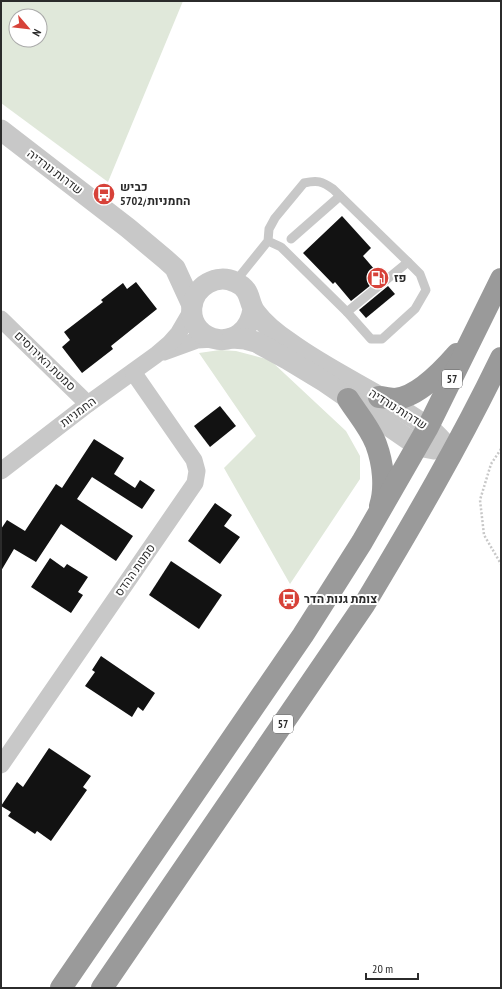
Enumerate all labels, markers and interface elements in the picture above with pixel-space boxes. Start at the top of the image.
north arrow [8,8,48,48]
text: N [29,27,44,39]
street label: שדרות נורדיה [24,146,86,197]
place label: כביש 5702/החמניות [120,179,191,208]
bus stop icon: כביש 5702/החמניות [91,181,117,207]
fuel station icon: פז [365,265,391,291]
place label: פז [394,270,407,285]
street label: סמטת האירוסים [12,328,79,394]
road number: 57 [442,370,462,388]
street label: שדרות נורדיה [366,385,430,432]
street label: החמניות [57,393,99,430]
street label: סמטת ההדס [111,541,158,599]
bus stop icon: צומת גנות הדר [276,586,302,612]
place label: צומת גנות הדר [304,591,377,606]
road number: 57 [273,715,293,733]
scale bar [366,955,418,981]
text: 20 m [372,961,393,976]

